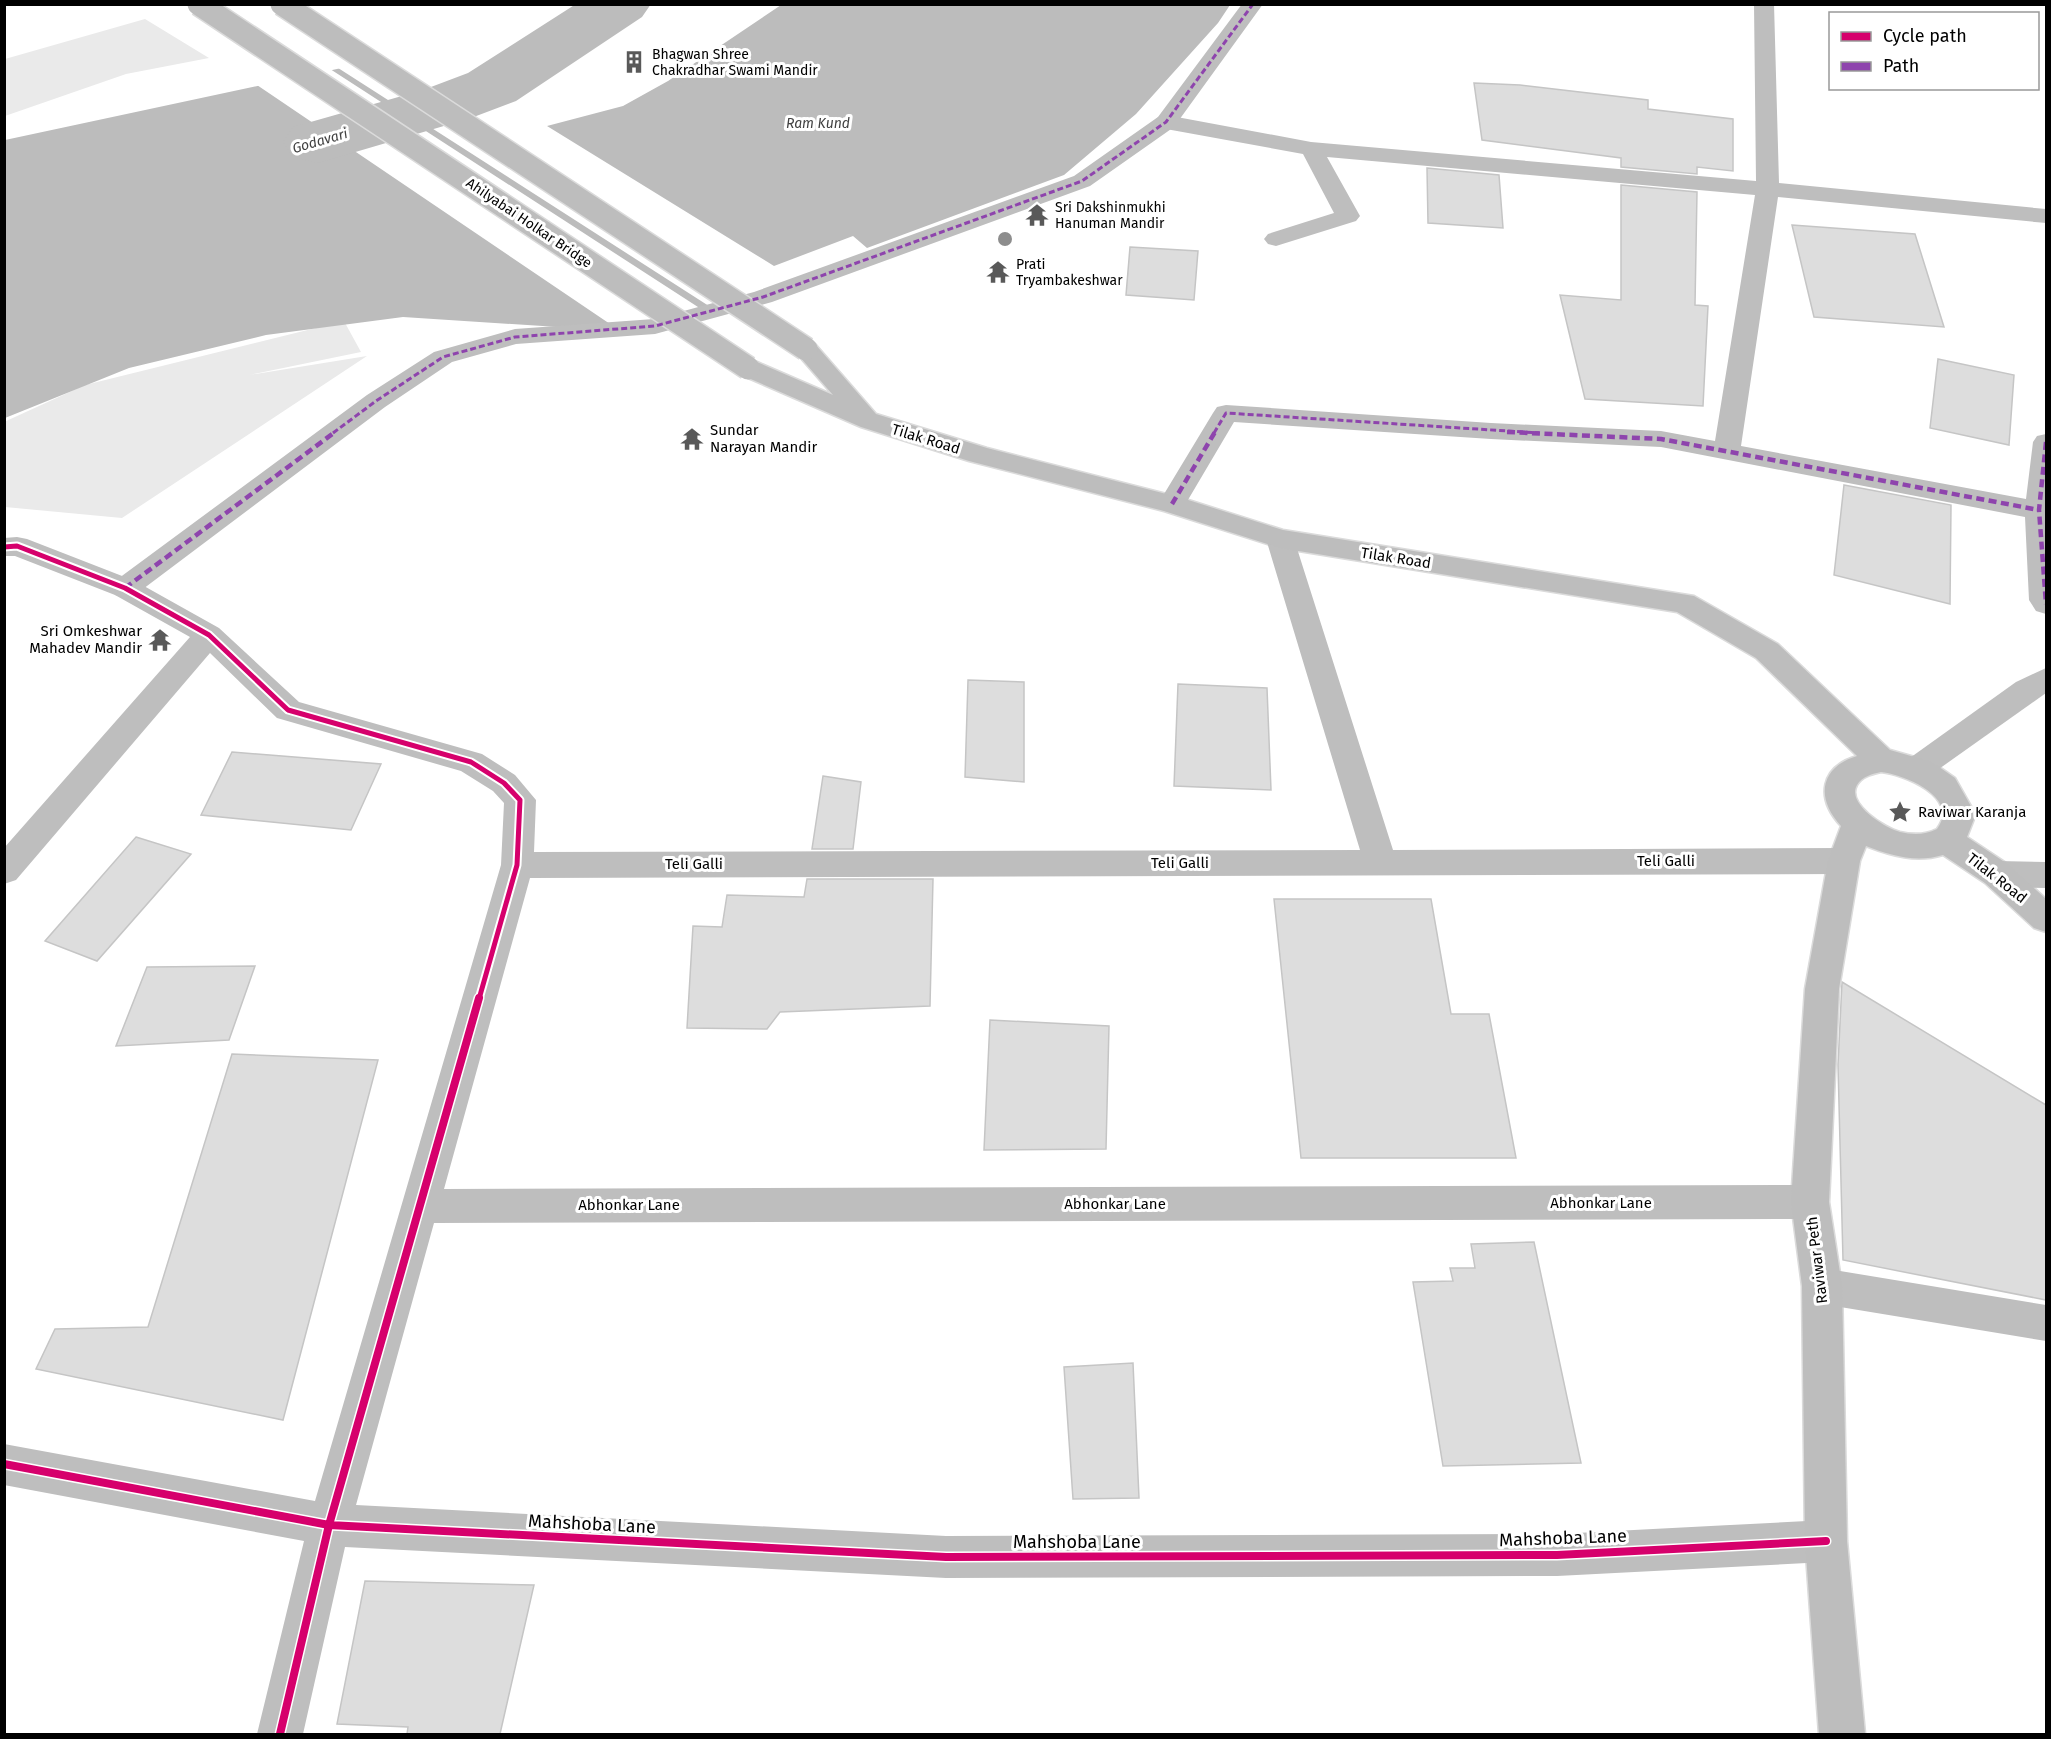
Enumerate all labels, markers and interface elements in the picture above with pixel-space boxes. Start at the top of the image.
legend [1829,12,2039,90]
text: Cycle path [1883,25,1967,47]
place label: Bhagwan Shree Chakradhar Swami Mandir [652,46,818,79]
building icon: Bhagwan Shree Chakradhar Swami Mandir [621,49,647,75]
text: Path [1883,55,1919,77]
water label: Ram Kund [786,115,850,132]
water label: Godavari [290,125,350,157]
street label: Ahilyabai Holkar Bridge [463,174,595,272]
place label: Sri Dakshinmukhi Hanuman Mandir [1055,199,1166,232]
temple icon: Sri Dakshinmukhi Hanuman Mandir [1024,202,1050,228]
place label: Prati Tryambakeshwar [1016,256,1123,289]
temple icon: Prati Tryambakeshwar [985,259,1011,285]
street label: Tilak Road [890,420,962,458]
place label: Sundar Narayan Mandir [710,421,817,456]
temple icon: Sundar Narayan Mandir [679,426,705,452]
street label: Tilak Road [1360,544,1432,572]
place label: Sri Omkeshwar Mahadev Mandir [29,622,142,657]
temple icon: Sri Omkeshwar Mahadev Mandir [147,627,173,653]
place icon: Raviwar Karanja [1887,799,1913,825]
place label: Raviwar Karanja [1918,803,2026,821]
street label: Tilak Road [1964,849,2030,907]
street label: Teli Galli [1637,852,1695,870]
street label: Teli Galli [1151,854,1209,872]
street label: Teli Galli [665,855,723,873]
street label: Abhonkar Lane [1550,1194,1652,1212]
street label: Abhonkar Lane [1064,1195,1166,1213]
street label: Abhonkar Lane [578,1196,680,1214]
street label: Raviwar Peth [1803,1215,1831,1305]
street label: Mahshoba Lane [528,1510,656,1538]
street label: Mahshoba Lane [1499,1525,1627,1551]
street label: Mahshoba Lane [1013,1531,1141,1553]

